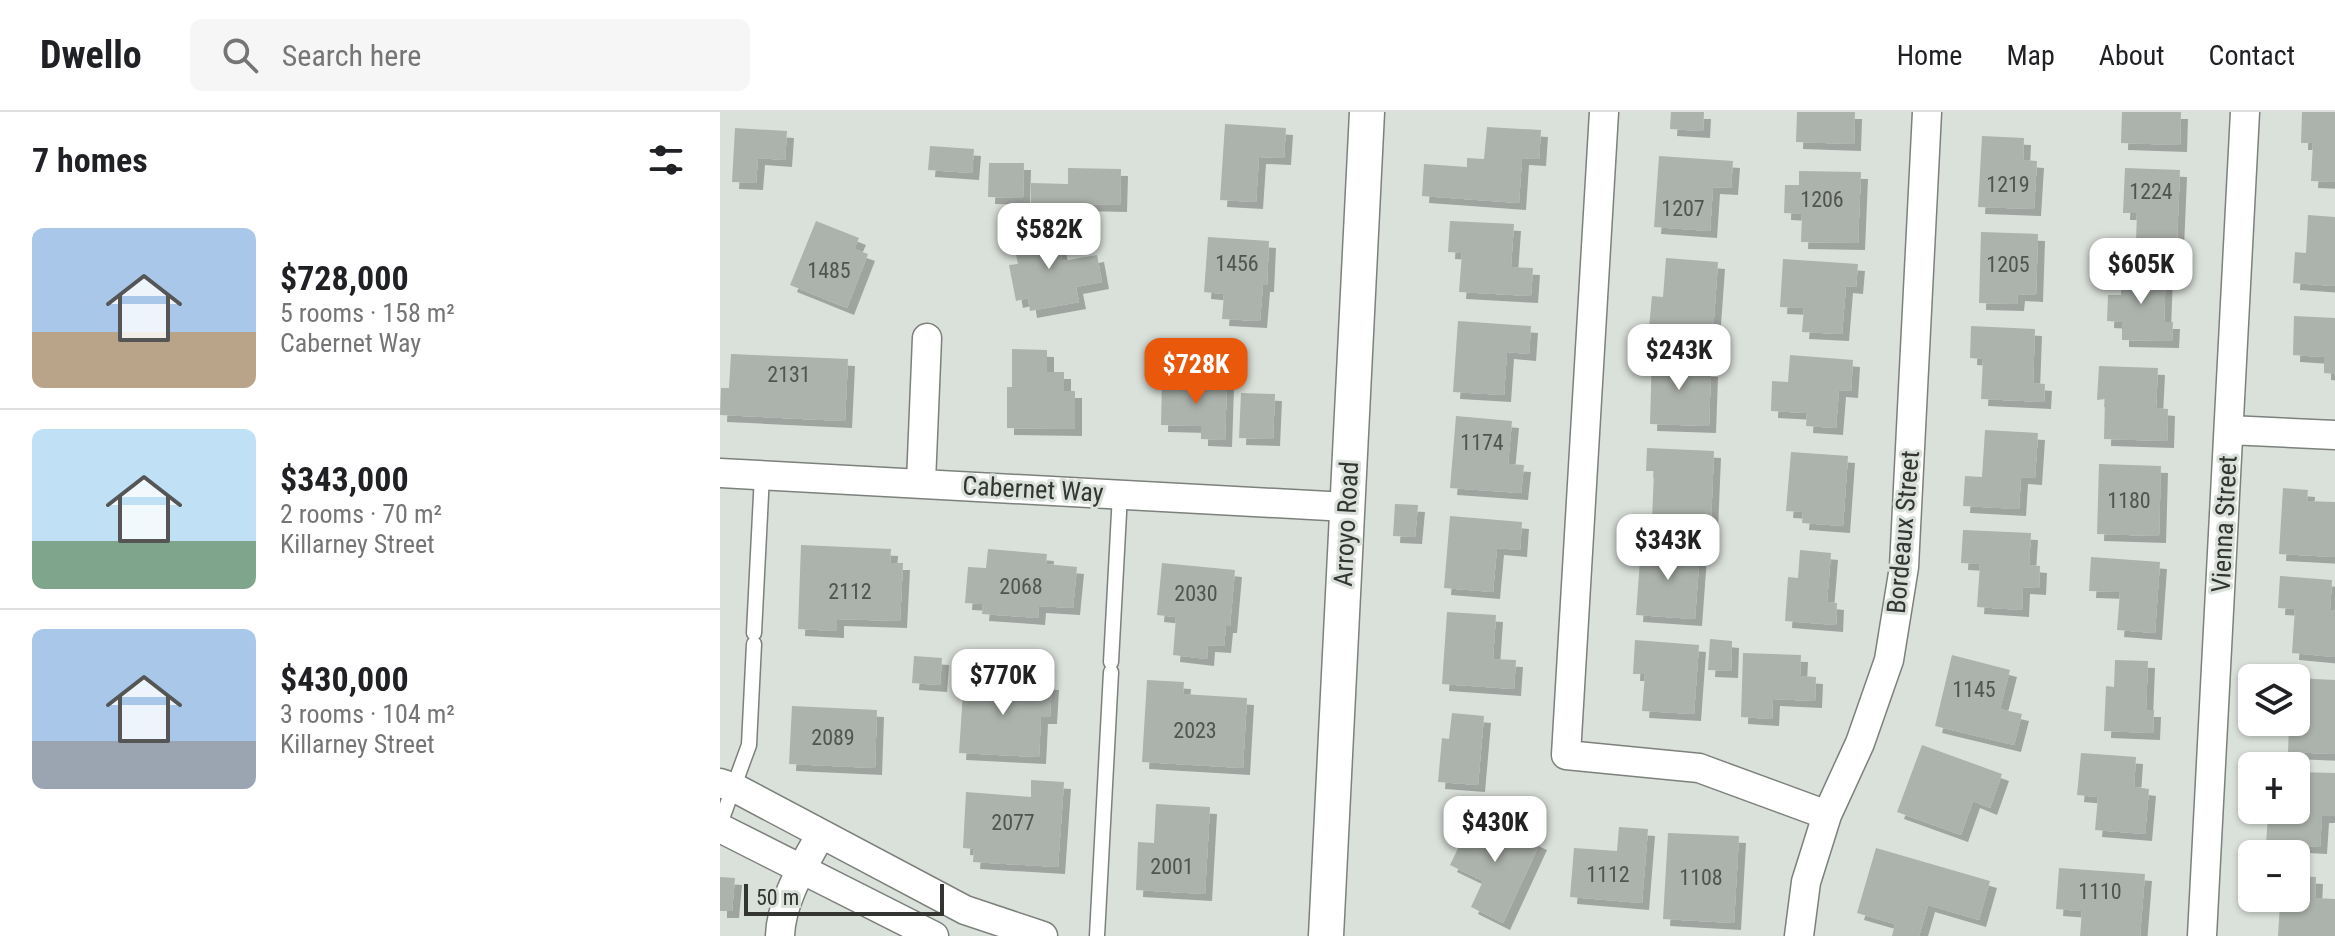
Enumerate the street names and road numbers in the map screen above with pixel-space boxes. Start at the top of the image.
street label: Bordeaux Street [1881,449,1925,615]
street label: Vienna Street [2205,455,2243,593]
street label: Arroyo Road [1328,461,1364,587]
street label: Cabernet Way [962,470,1104,508]

